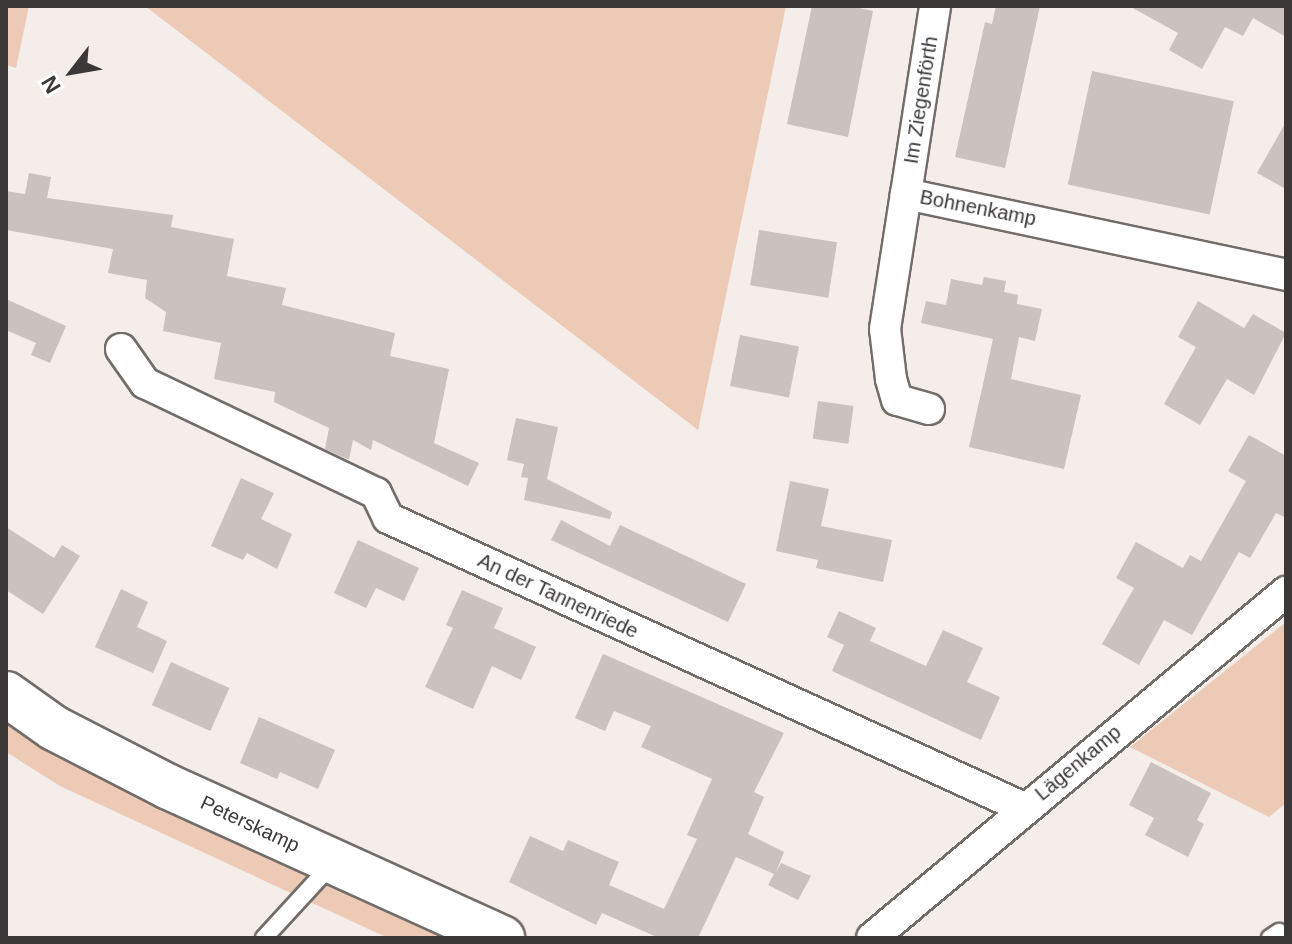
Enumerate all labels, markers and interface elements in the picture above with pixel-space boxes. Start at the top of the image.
north arrow [32,32,112,112]
street label: Im Ziegenförth [899,34,943,166]
text: N [36,71,66,98]
street label: Bohnenkamp [918,185,1038,231]
street label: An der Tannenriede [474,548,642,644]
street label: Lägenkamp [1030,720,1126,806]
street label: Peterskamp [197,791,303,857]

